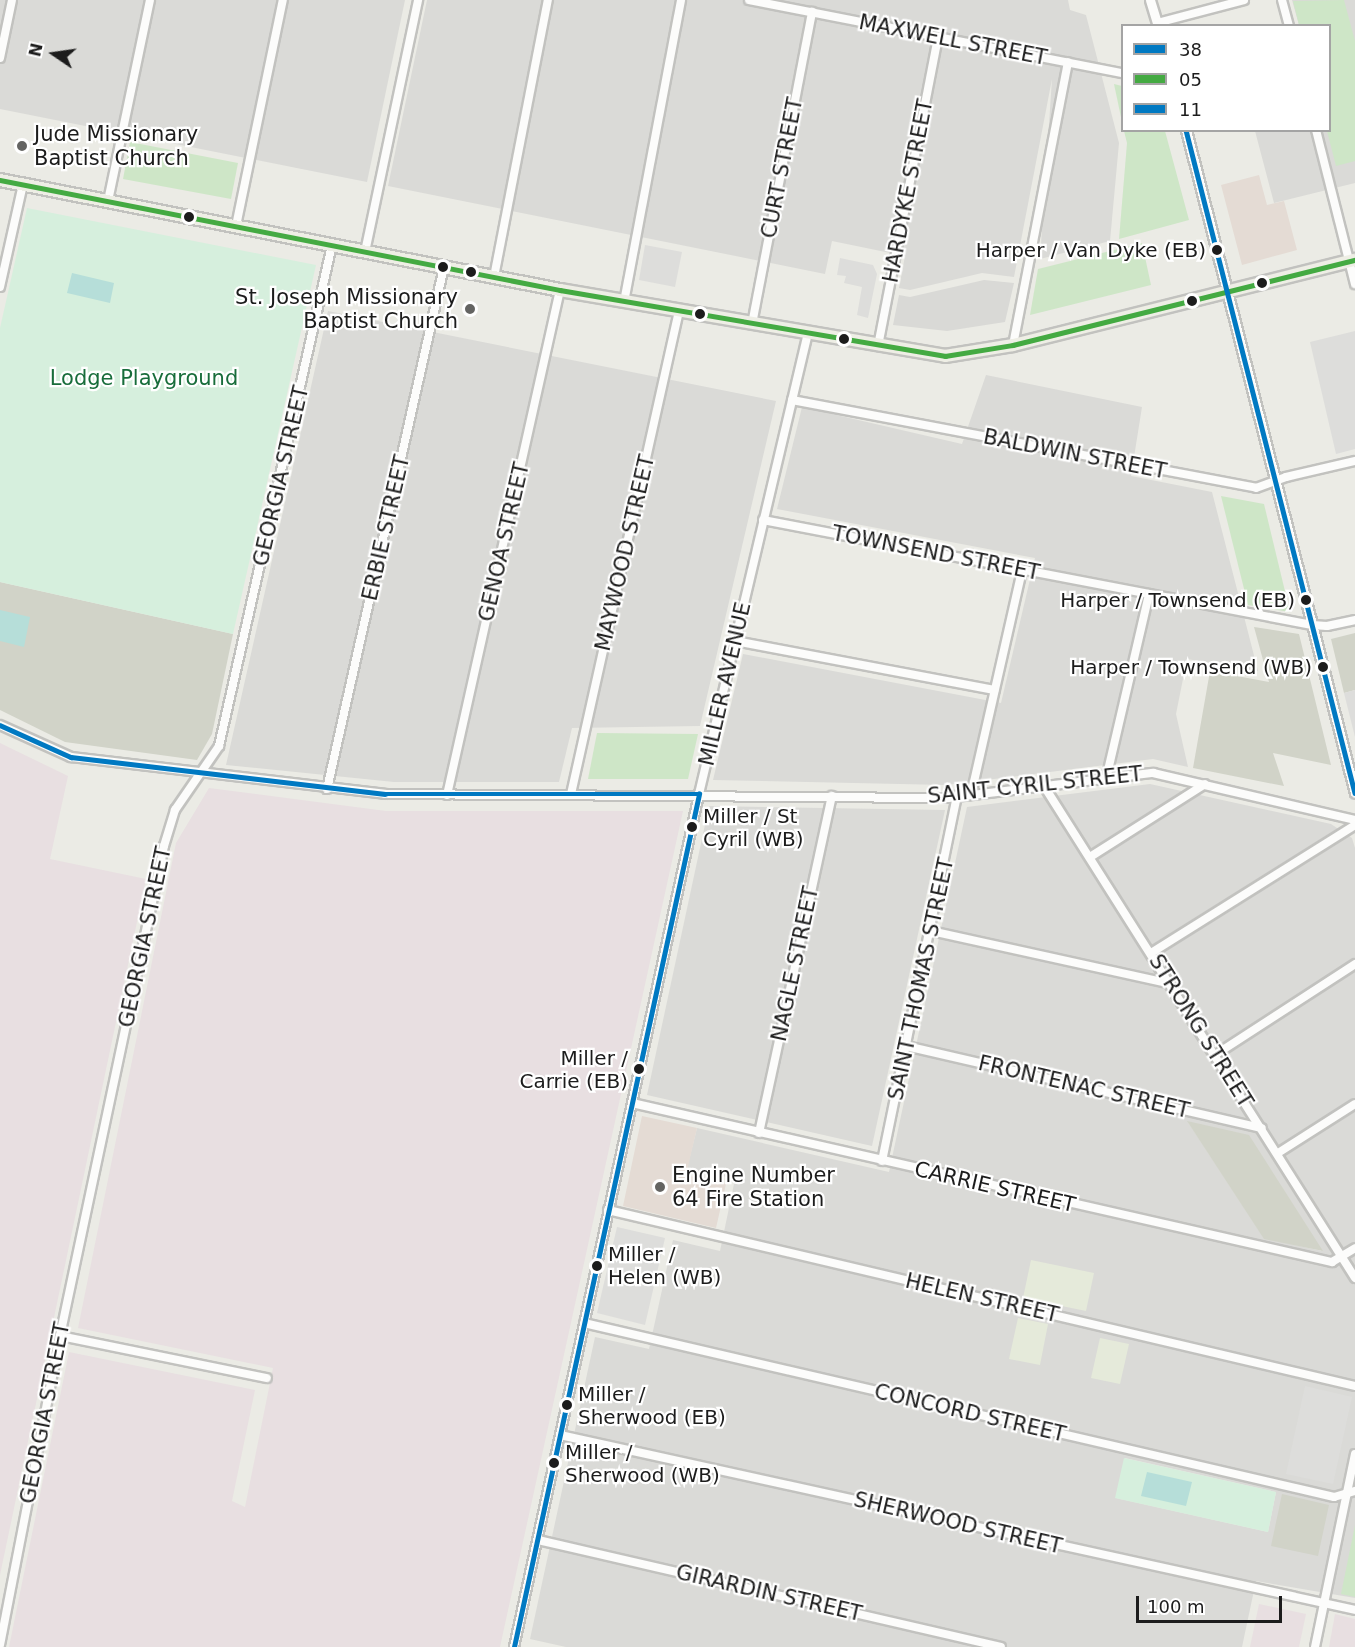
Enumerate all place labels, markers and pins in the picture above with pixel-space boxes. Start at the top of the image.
place label: Jude Missionary Baptist Church [34,121,198,171]
marker: Jude Missionary Baptist Church [15,139,29,153]
unlabelled marker [183,211,195,223]
place label: Harper / Van Dyke (EB) [976,238,1206,262]
marker: Harper / Van Dyke (EB) [1211,244,1223,256]
unlabelled marker [437,261,449,273]
unlabelled marker [465,266,477,278]
unlabelled marker [1256,277,1268,289]
place label: St. Joseph Missionary Baptist Church [235,284,458,334]
unlabelled marker [1186,295,1198,307]
marker: St. Joseph Missionary Baptist Church [463,302,477,316]
unlabelled marker [694,308,706,320]
unlabelled marker [838,333,850,345]
place label: Harper / Townsend (EB) [1060,588,1295,612]
marker: Harper / Townsend (EB) [1300,594,1312,606]
place label: Harper / Townsend (WB) [1070,655,1312,679]
marker: Harper / Townsend (WB) [1317,661,1329,673]
place label: Miller / St Cyril (WB) [703,804,804,851]
marker: Miller / St Cyril (WB) [686,821,698,833]
place label: Miller / Carrie (EB) [520,1046,628,1093]
marker: Miller / Carrie (EB) [633,1063,645,1075]
place label: Engine Number 64 Fire Station [672,1162,835,1212]
marker: Engine Number 64 Fire Station [653,1180,667,1194]
place label: Miller / Helen (WB) [608,1242,721,1289]
marker: Miller / Helen (WB) [591,1260,603,1272]
place label: Miller / Sherwood (EB) [578,1382,726,1429]
marker: Miller / Sherwood (EB) [561,1399,573,1411]
place label: Miller / Sherwood (WB) [565,1440,720,1487]
marker: Miller / Sherwood (WB) [548,1457,560,1469]

